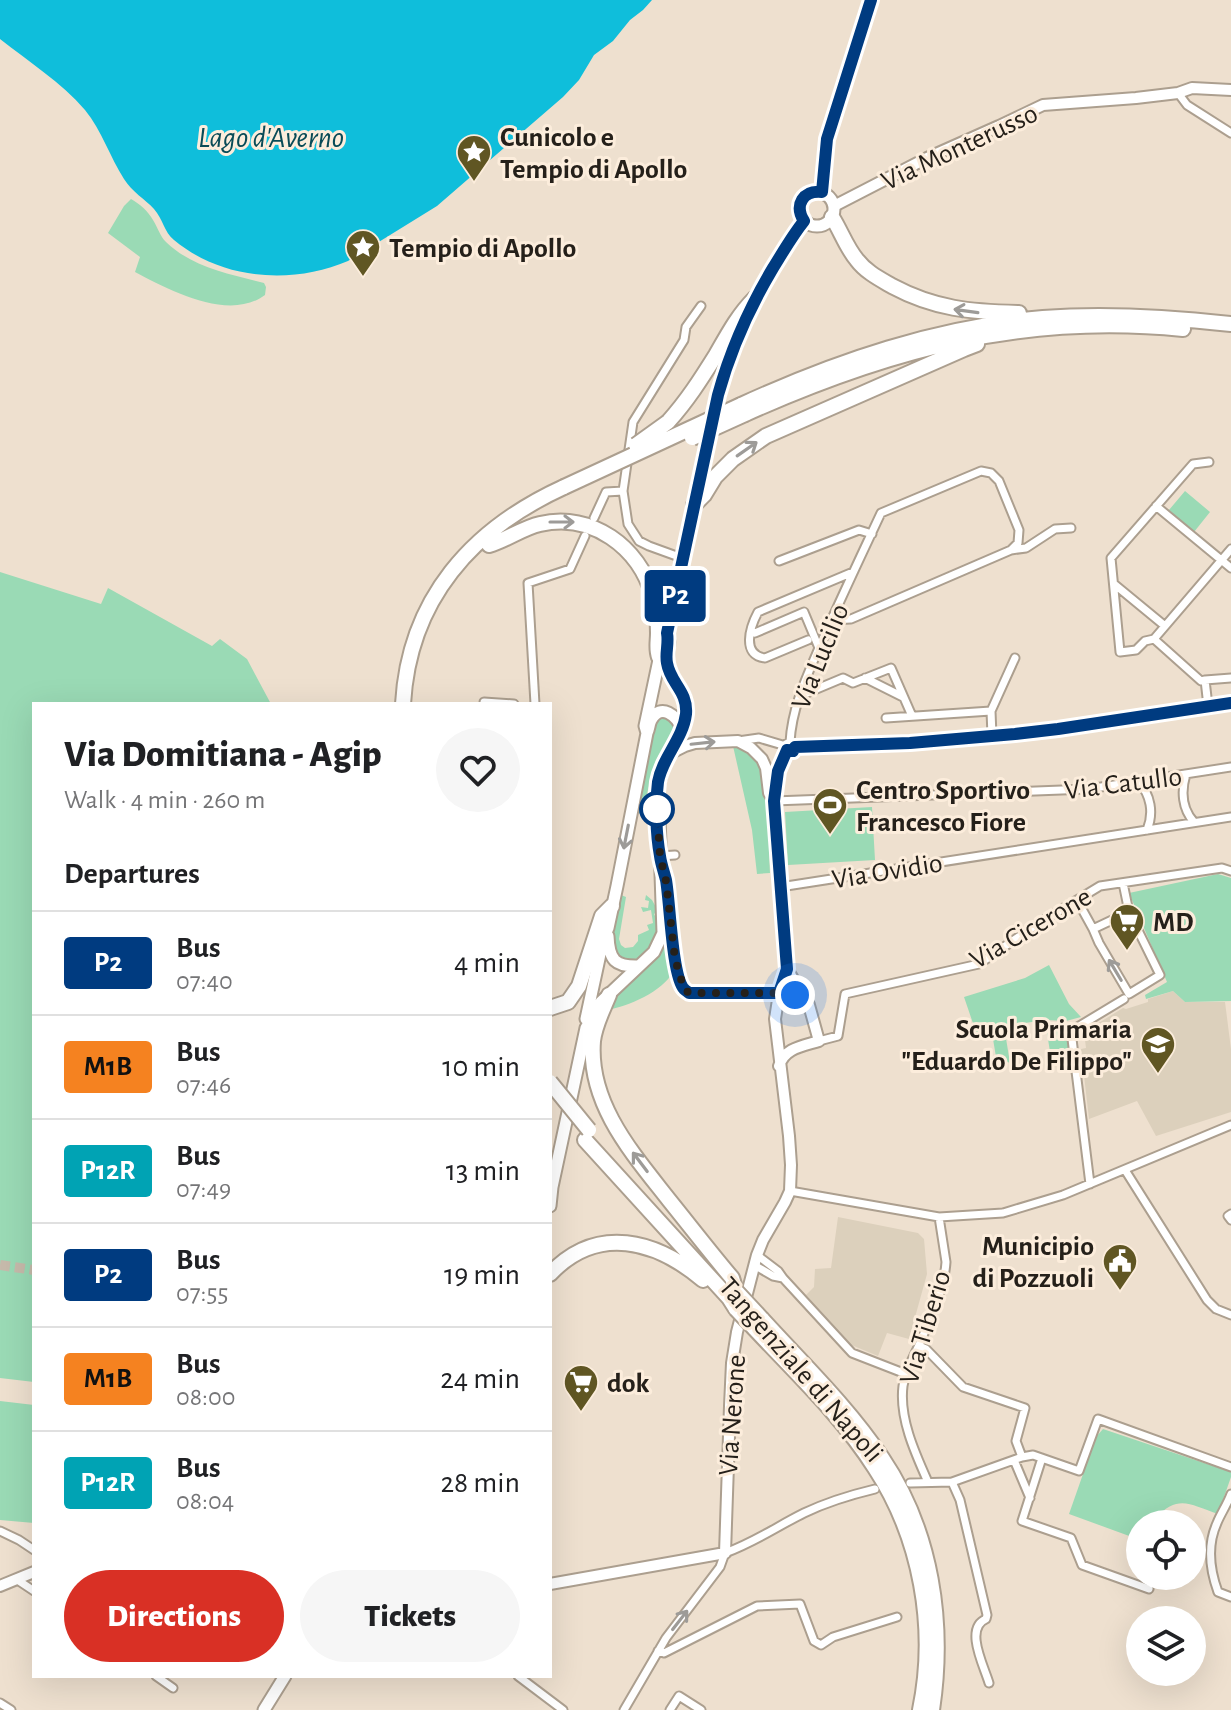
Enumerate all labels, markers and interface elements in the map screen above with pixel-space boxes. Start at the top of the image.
street label: Via Monterusso [877,99,1042,196]
water label: Lago d'Averno [198,123,344,153]
place label: Cunicolo e Tempio di Apollo [500,124,687,184]
place icon: Cunicolo e Tempio di Apollo [455,133,493,183]
place icon: Tempio di Apollo [344,228,382,278]
place label: Tempio di Apollo [389,235,576,263]
one-way arrow [953,303,979,318]
one-way arrow [735,441,757,457]
one-way arrow [548,514,575,530]
line badge: P2 [639,570,711,622]
text: P2 [661,582,689,610]
street label: Via Lucilio [787,600,855,713]
button: heart [436,728,520,812]
text: Via Domitiana - Agip [64,736,382,774]
one-way arrow [689,736,716,751]
street label: Via Catullo [1063,763,1184,805]
place label: Centro Sportivo Francesco Fiore [856,777,1030,837]
sports icon: Centro Sportivo Francesco Fiore [811,786,849,836]
text: Walk · 4 min · 260 m [64,787,265,813]
unlabelled marker [640,792,674,826]
one-way arrow [618,824,633,850]
street label: Via Ovidio [830,849,945,895]
text: Departures [64,859,200,889]
street label: Via Cicerone [966,883,1096,975]
supermarket icon: MD [1108,902,1146,952]
place label: MD [1153,909,1194,937]
text: Bus [176,933,221,963]
text: 4 min [454,948,520,978]
text: P2 [94,949,122,977]
one-way arrow [1107,959,1123,982]
text: 07:40 [176,968,233,994]
your location [775,975,815,1015]
place label: Scuola Primaria "Eduardo De Filippo" [901,1016,1132,1076]
school or university icon: Scuola Primaria "Eduardo De Filippo" [1139,1025,1177,1075]
text: Bus [176,1037,221,1067]
text: 10 min [442,1052,520,1082]
text: M1B [84,1053,132,1081]
text: 07:46 [176,1072,231,1098]
text: Bus [176,1141,221,1171]
one-way arrow [631,1152,648,1173]
text: 13 min [446,1156,520,1186]
text: P12R [80,1157,136,1185]
text: 07:49 [176,1176,231,1202]
place label: Municipio di Pozzuoli [973,1233,1094,1293]
public building icon: Municipio di Pozzuoli [1101,1242,1139,1292]
text: Bus [176,1245,221,1275]
text: 19 min [444,1260,520,1290]
text: P2 [94,1261,122,1289]
street label: Via Tiberio [895,1267,956,1388]
street label: Tangenziale di Napoli [713,1273,888,1468]
text: 07:55 [176,1280,228,1306]
text: Bus [176,1349,221,1379]
street label: Via Nerone [715,1354,751,1477]
supermarket icon: dok [562,1363,600,1413]
text: 24 min [440,1364,520,1394]
text: M1B [84,1365,132,1393]
place label: dok [607,1370,650,1398]
text: 08:00 [176,1384,235,1410]
text: Bus [176,1453,221,1483]
text: 28 min [440,1468,520,1498]
text: P12R [80,1469,136,1497]
text: 08:04 [176,1488,234,1514]
map controls [1126,1510,1206,1686]
button: locate [1126,1510,1206,1590]
button: Directions [64,1570,284,1662]
button: Tickets [300,1570,520,1662]
button: layers [1126,1606,1206,1686]
one-way arrow [671,1610,688,1631]

